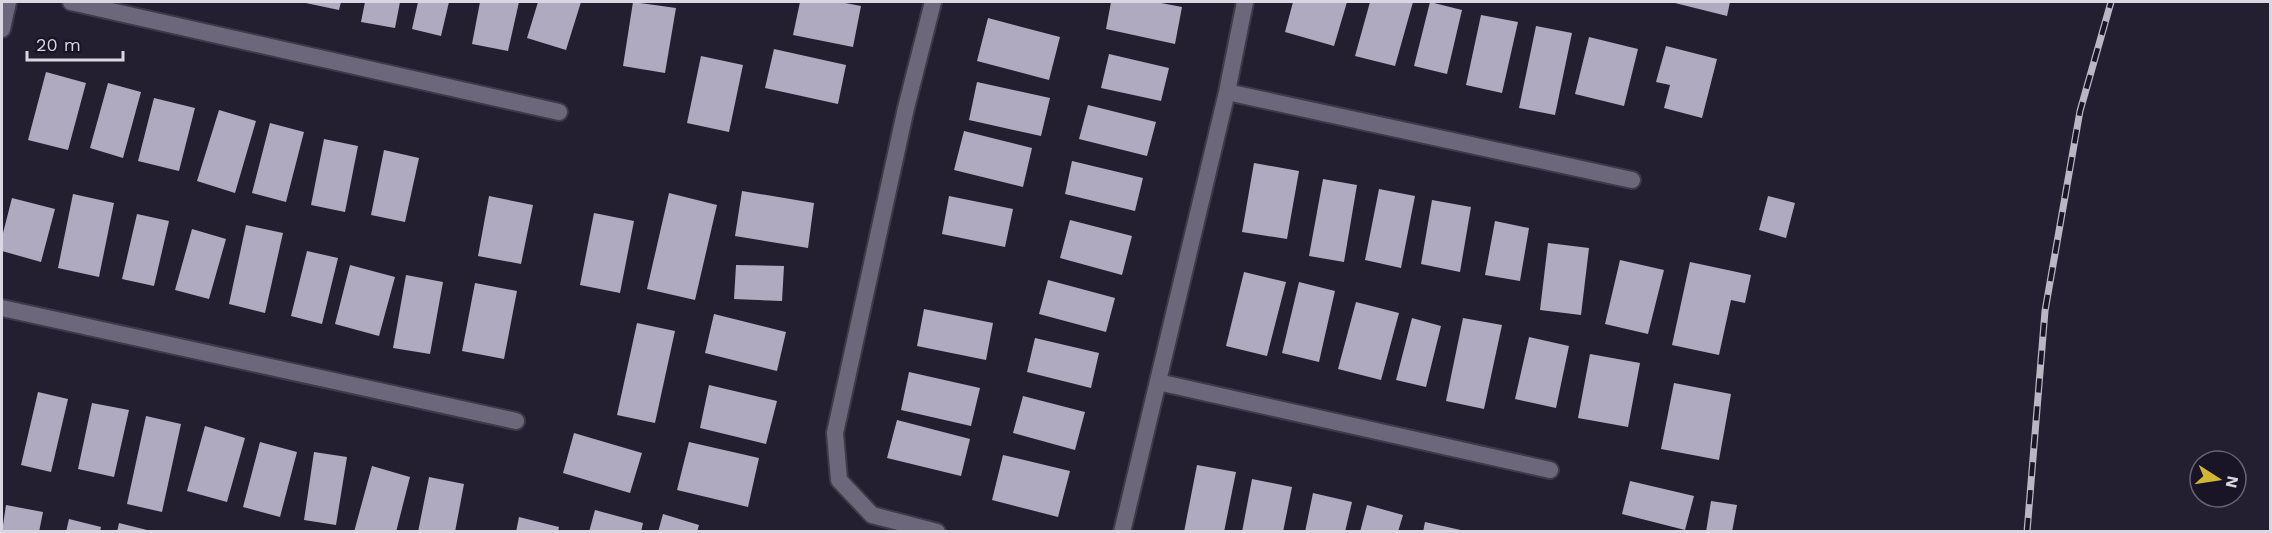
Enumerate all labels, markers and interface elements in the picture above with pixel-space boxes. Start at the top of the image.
scale bar [27,24,123,62]
text: 20 m [36,34,81,55]
north arrow [2188,449,2248,509]
text: N [2222,474,2243,490]

